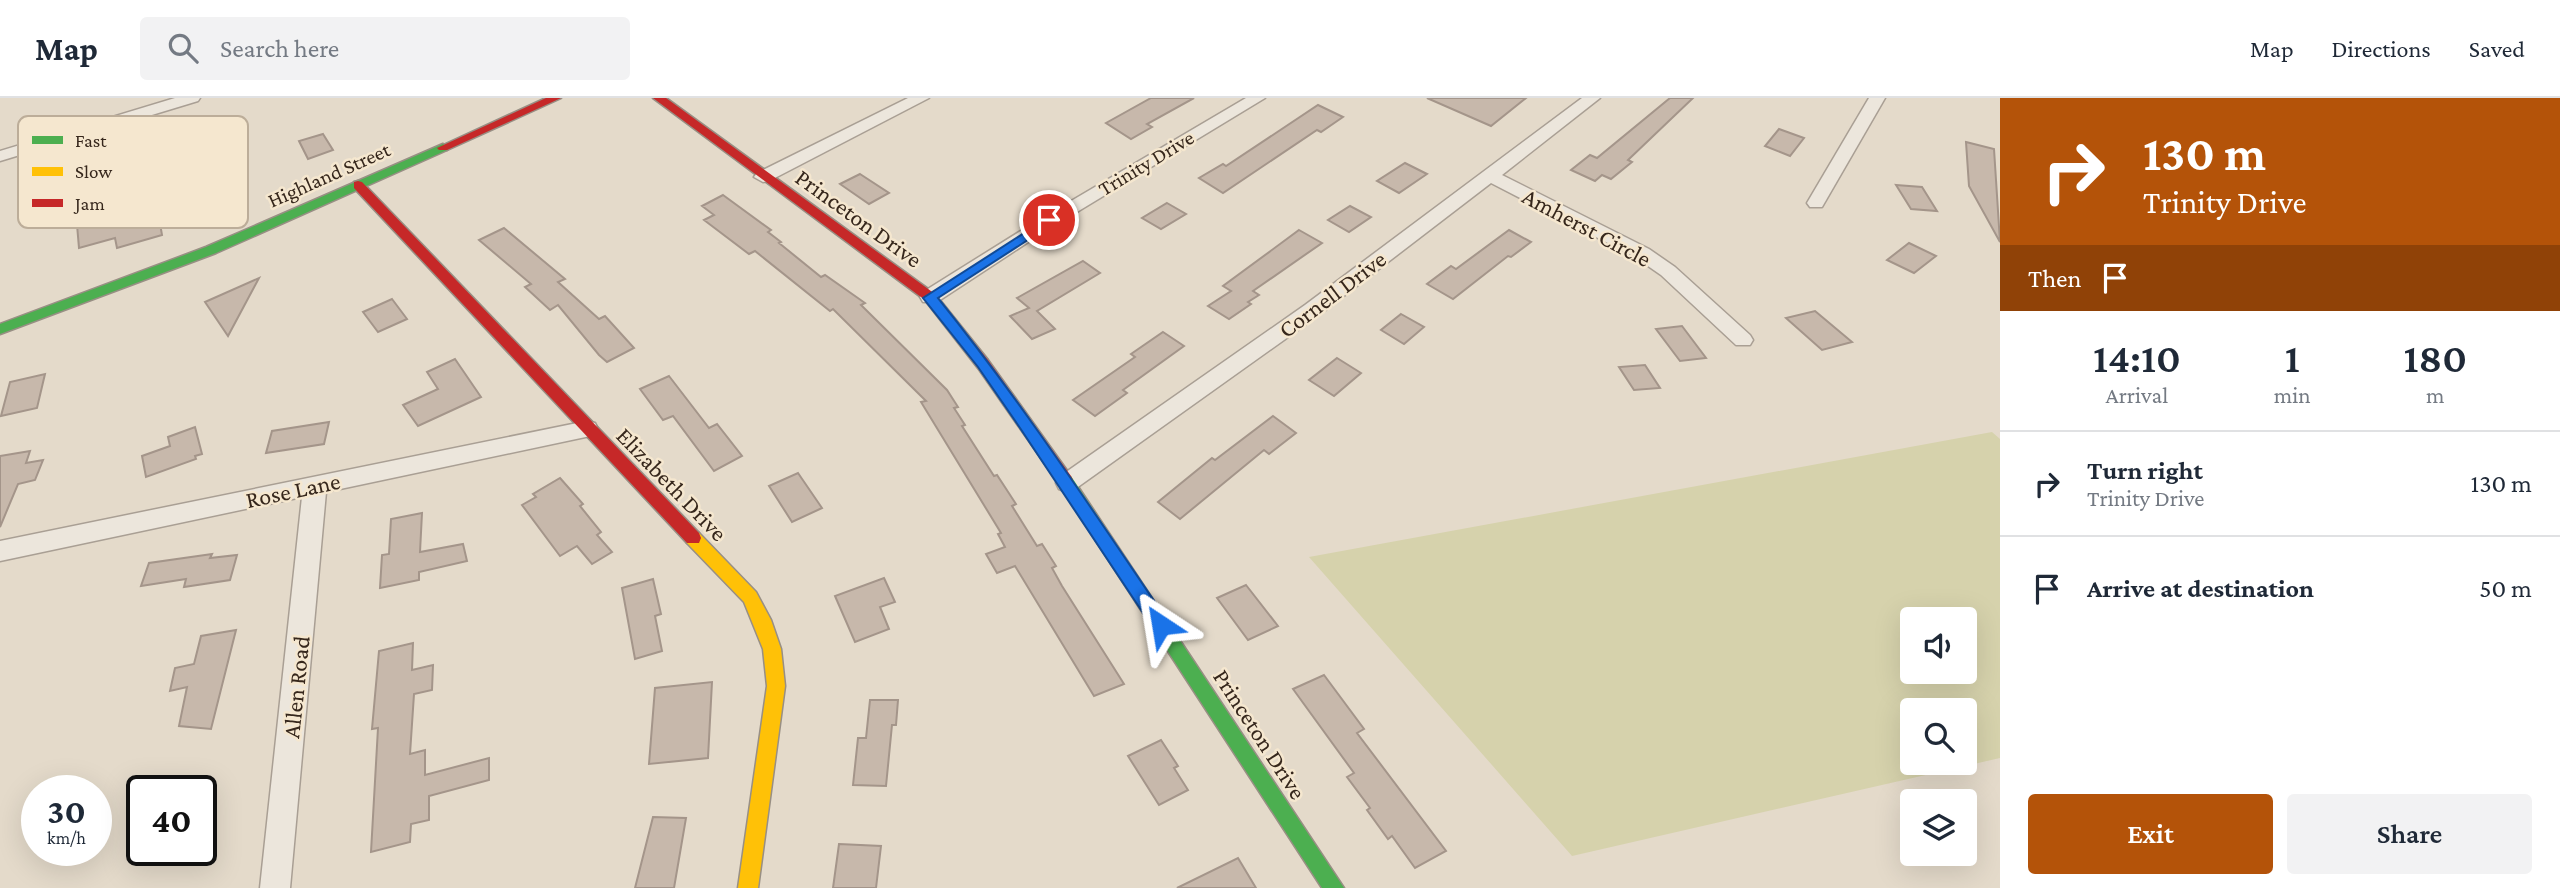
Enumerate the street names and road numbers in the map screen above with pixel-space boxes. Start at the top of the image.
street label: Trinity Drive [1094,125,1198,201]
street label: Highland Street [264,137,395,213]
street label: Princeton Drive [791,163,927,273]
street label: Amherst Circle [1518,182,1656,272]
street label: Cornell Drive [1273,245,1391,343]
street label: Elizabeth Drive [611,422,733,546]
street label: Rose Lane [243,467,343,513]
street label: Allen Road [277,634,315,740]
street label: Princeton Drive [1208,664,1312,804]

